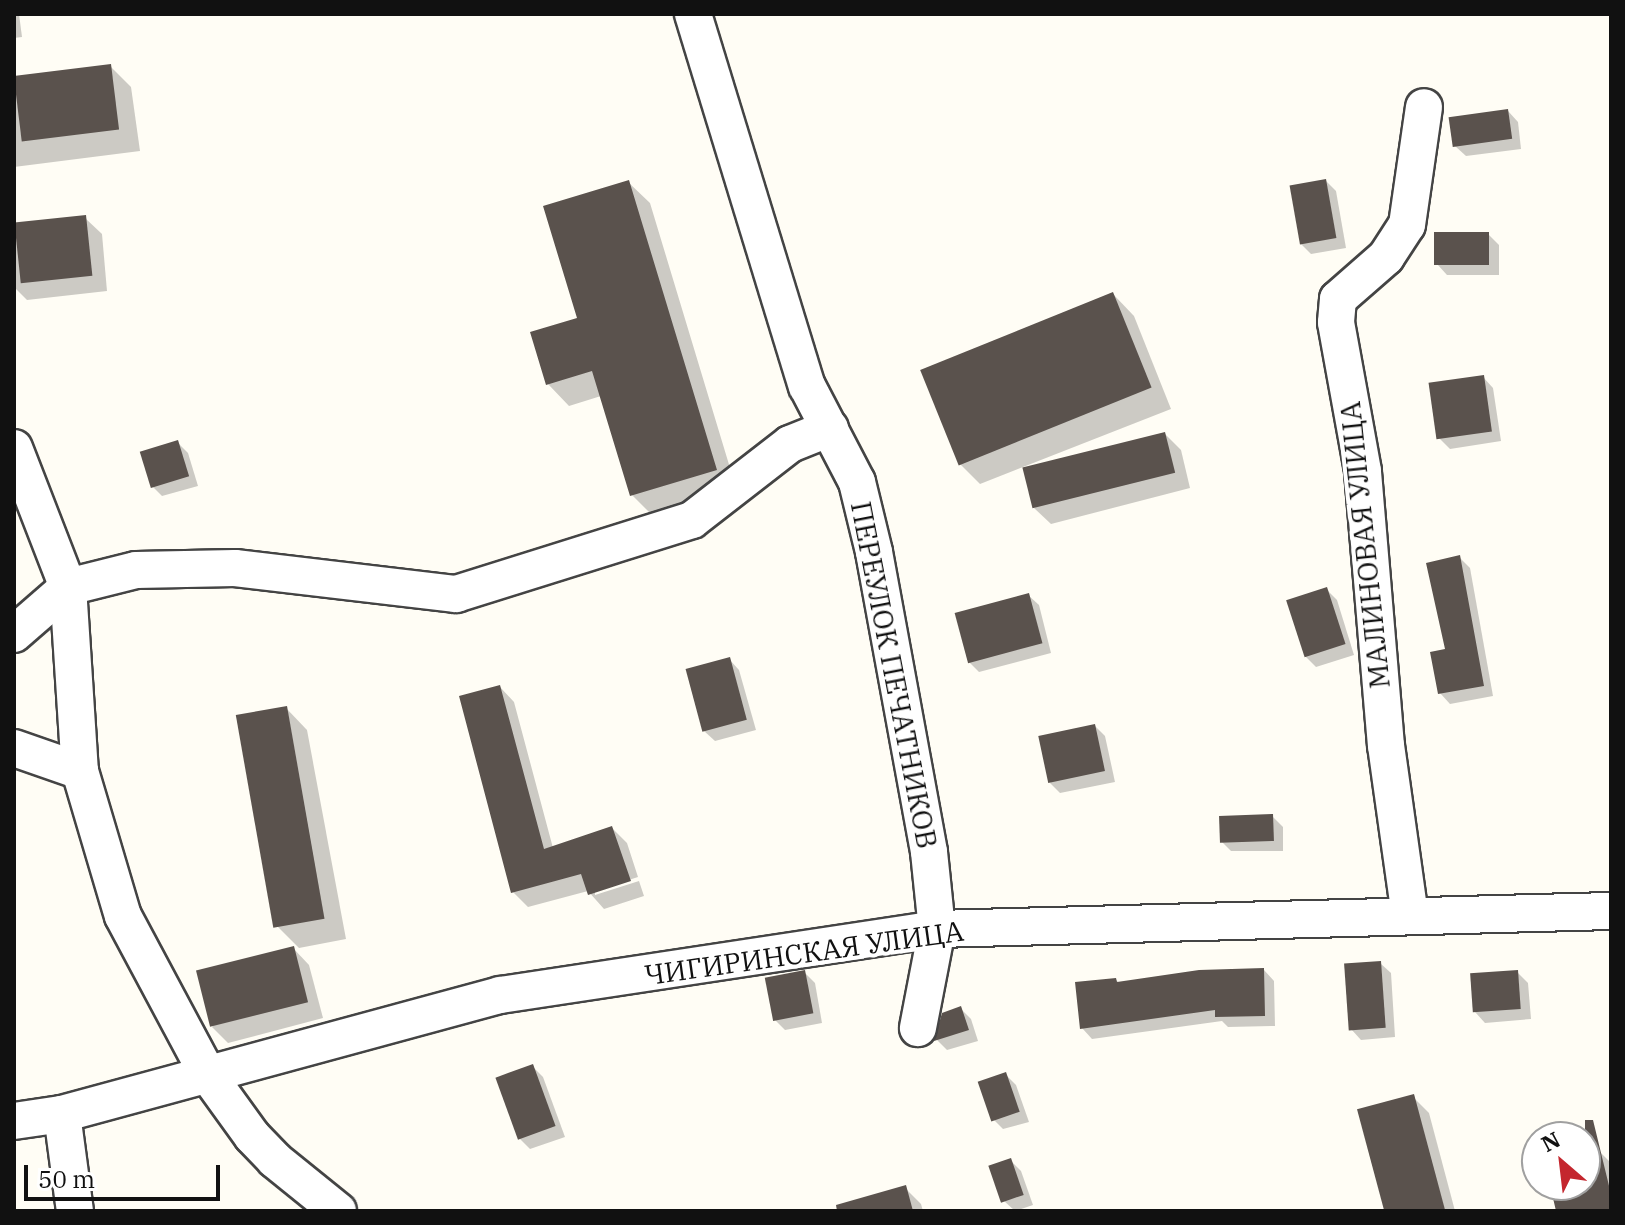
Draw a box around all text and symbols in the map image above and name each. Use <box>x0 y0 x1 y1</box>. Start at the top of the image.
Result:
street label: МАЛИНОВАЯ УЛИЦА <box>1333 400 1397 690</box>
street label: ПЕРЕУЛОК ПЕЧАТНИКОВ <box>844 499 944 851</box>
street label: ЧИГИРИНСКАЯ УЛИЦА <box>642 914 966 992</box>
north arrow <box>1521 1121 1601 1201</box>
text: N <box>1536 1124 1565 1158</box>
scale bar <box>28 1149 224 1199</box>
text: 50 m <box>38 1163 95 1195</box>

